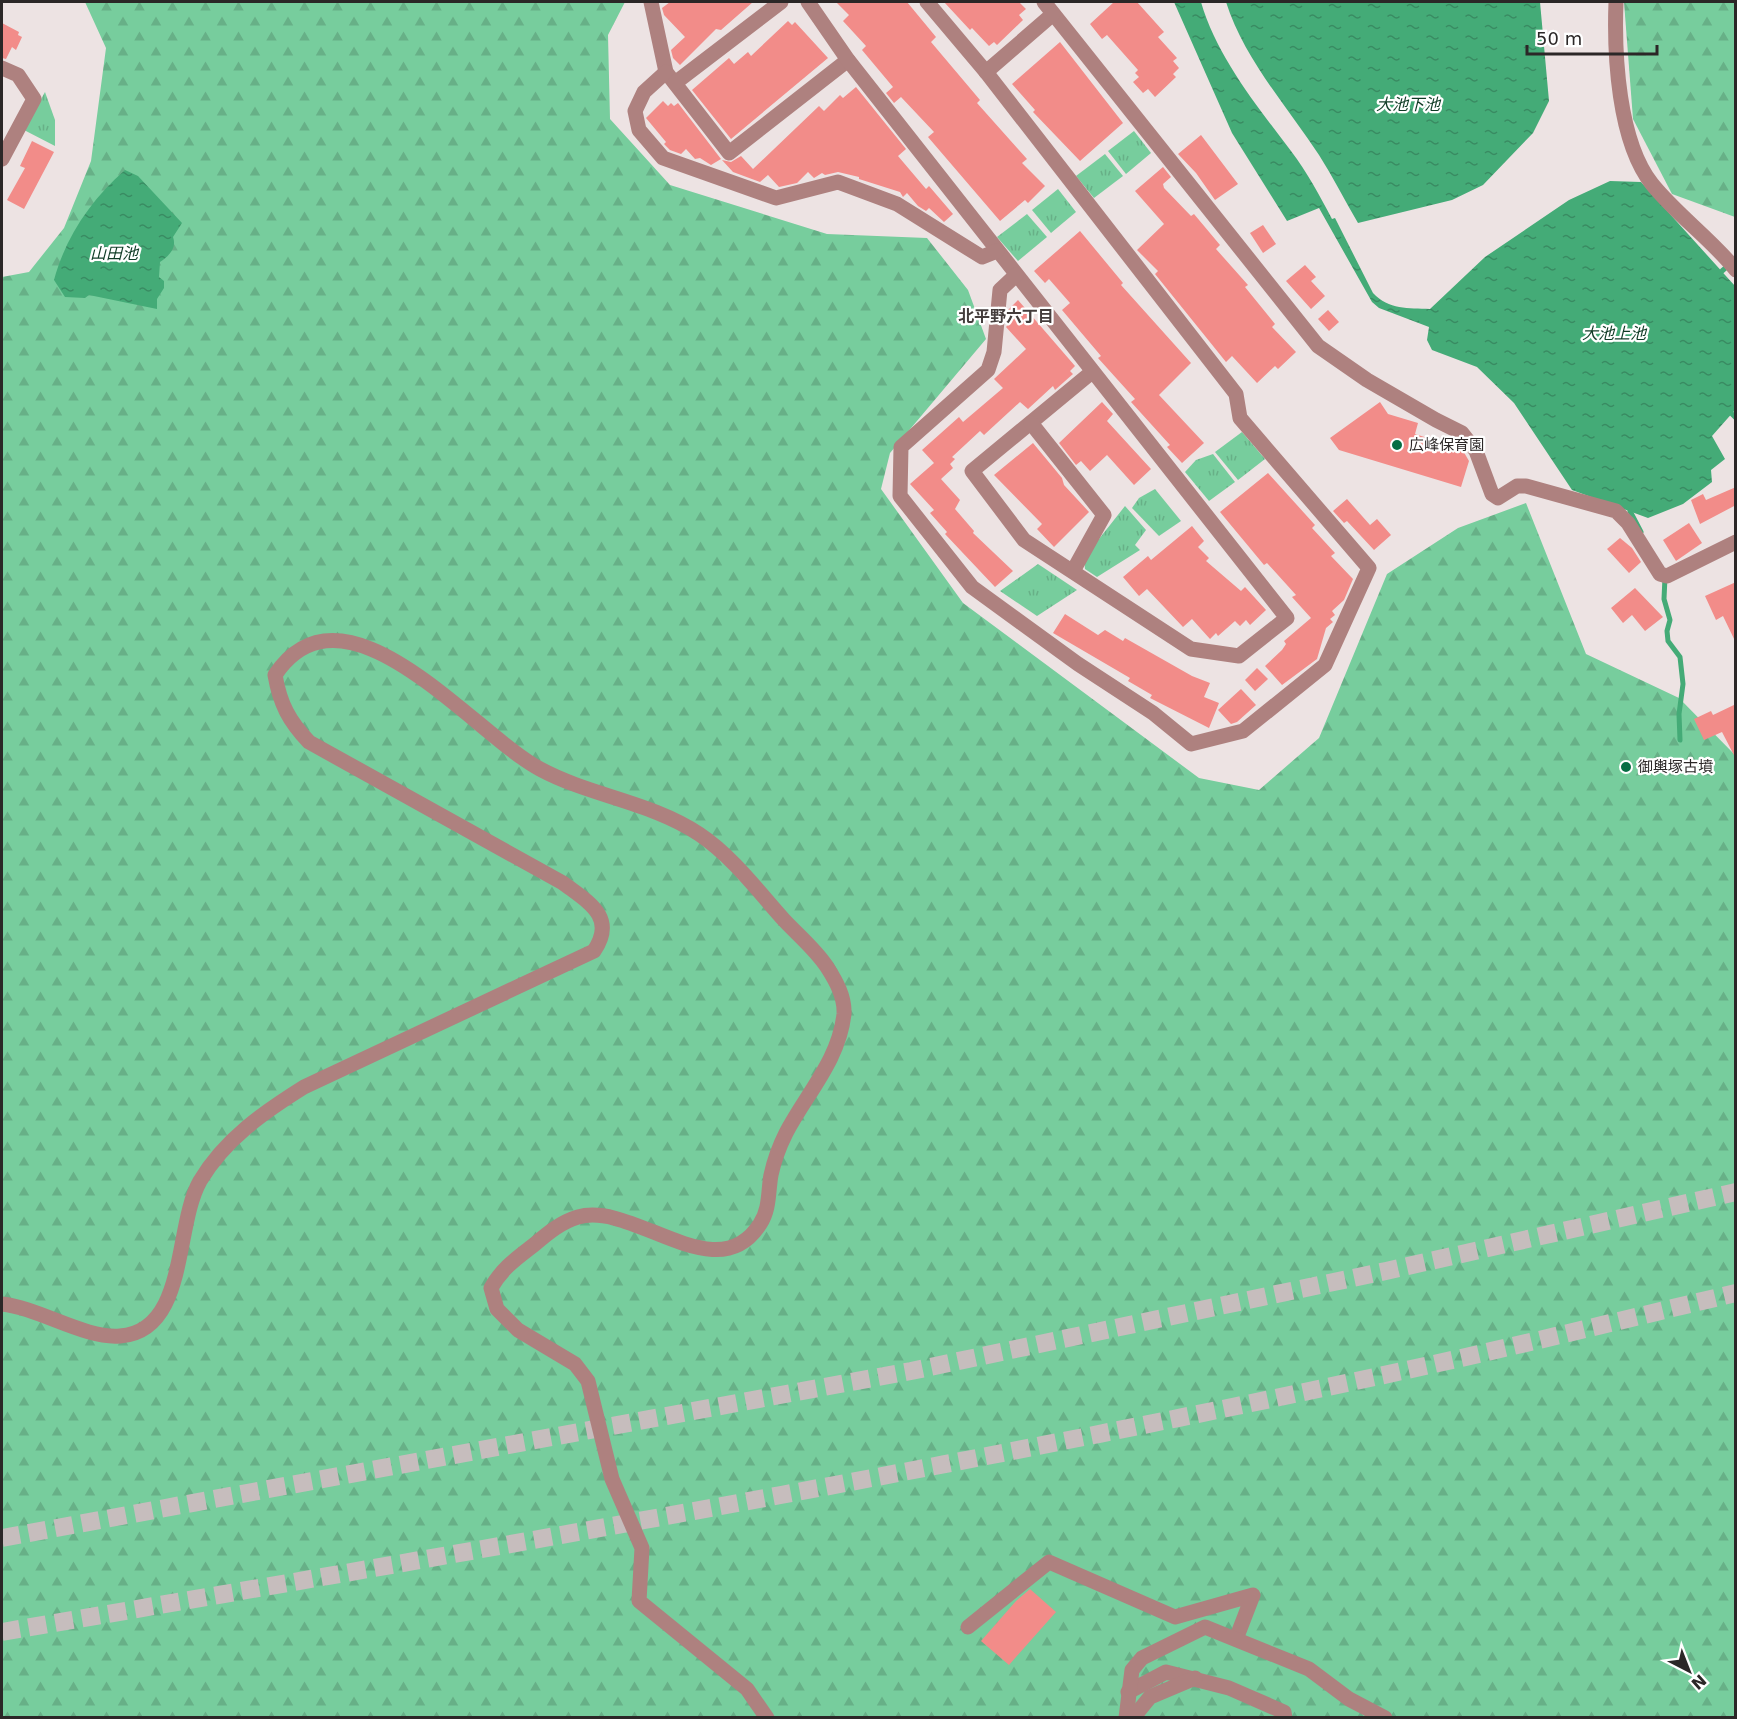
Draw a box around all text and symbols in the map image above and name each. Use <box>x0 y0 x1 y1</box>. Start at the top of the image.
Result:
scale bar <box>1527 18 1658 56</box>
text: 50 m <box>1536 28 1582 49</box>
water label: 大池下池 <box>1376 95 1442 114</box>
water label: 山田池 <box>90 244 140 263</box>
district label: 北平野六丁目 <box>958 307 1054 326</box>
water label: 大池上池 <box>1582 324 1648 343</box>
place label: 広峰保育園 <box>1409 436 1484 454</box>
marker: 広峰保育園 <box>1390 438 1404 452</box>
place label: 御輿塚古墳 <box>1638 758 1713 776</box>
marker: 御輿塚古墳 <box>1619 760 1633 774</box>
north arrow <box>1659 1641 1719 1701</box>
text: N <box>1687 1670 1710 1693</box>

